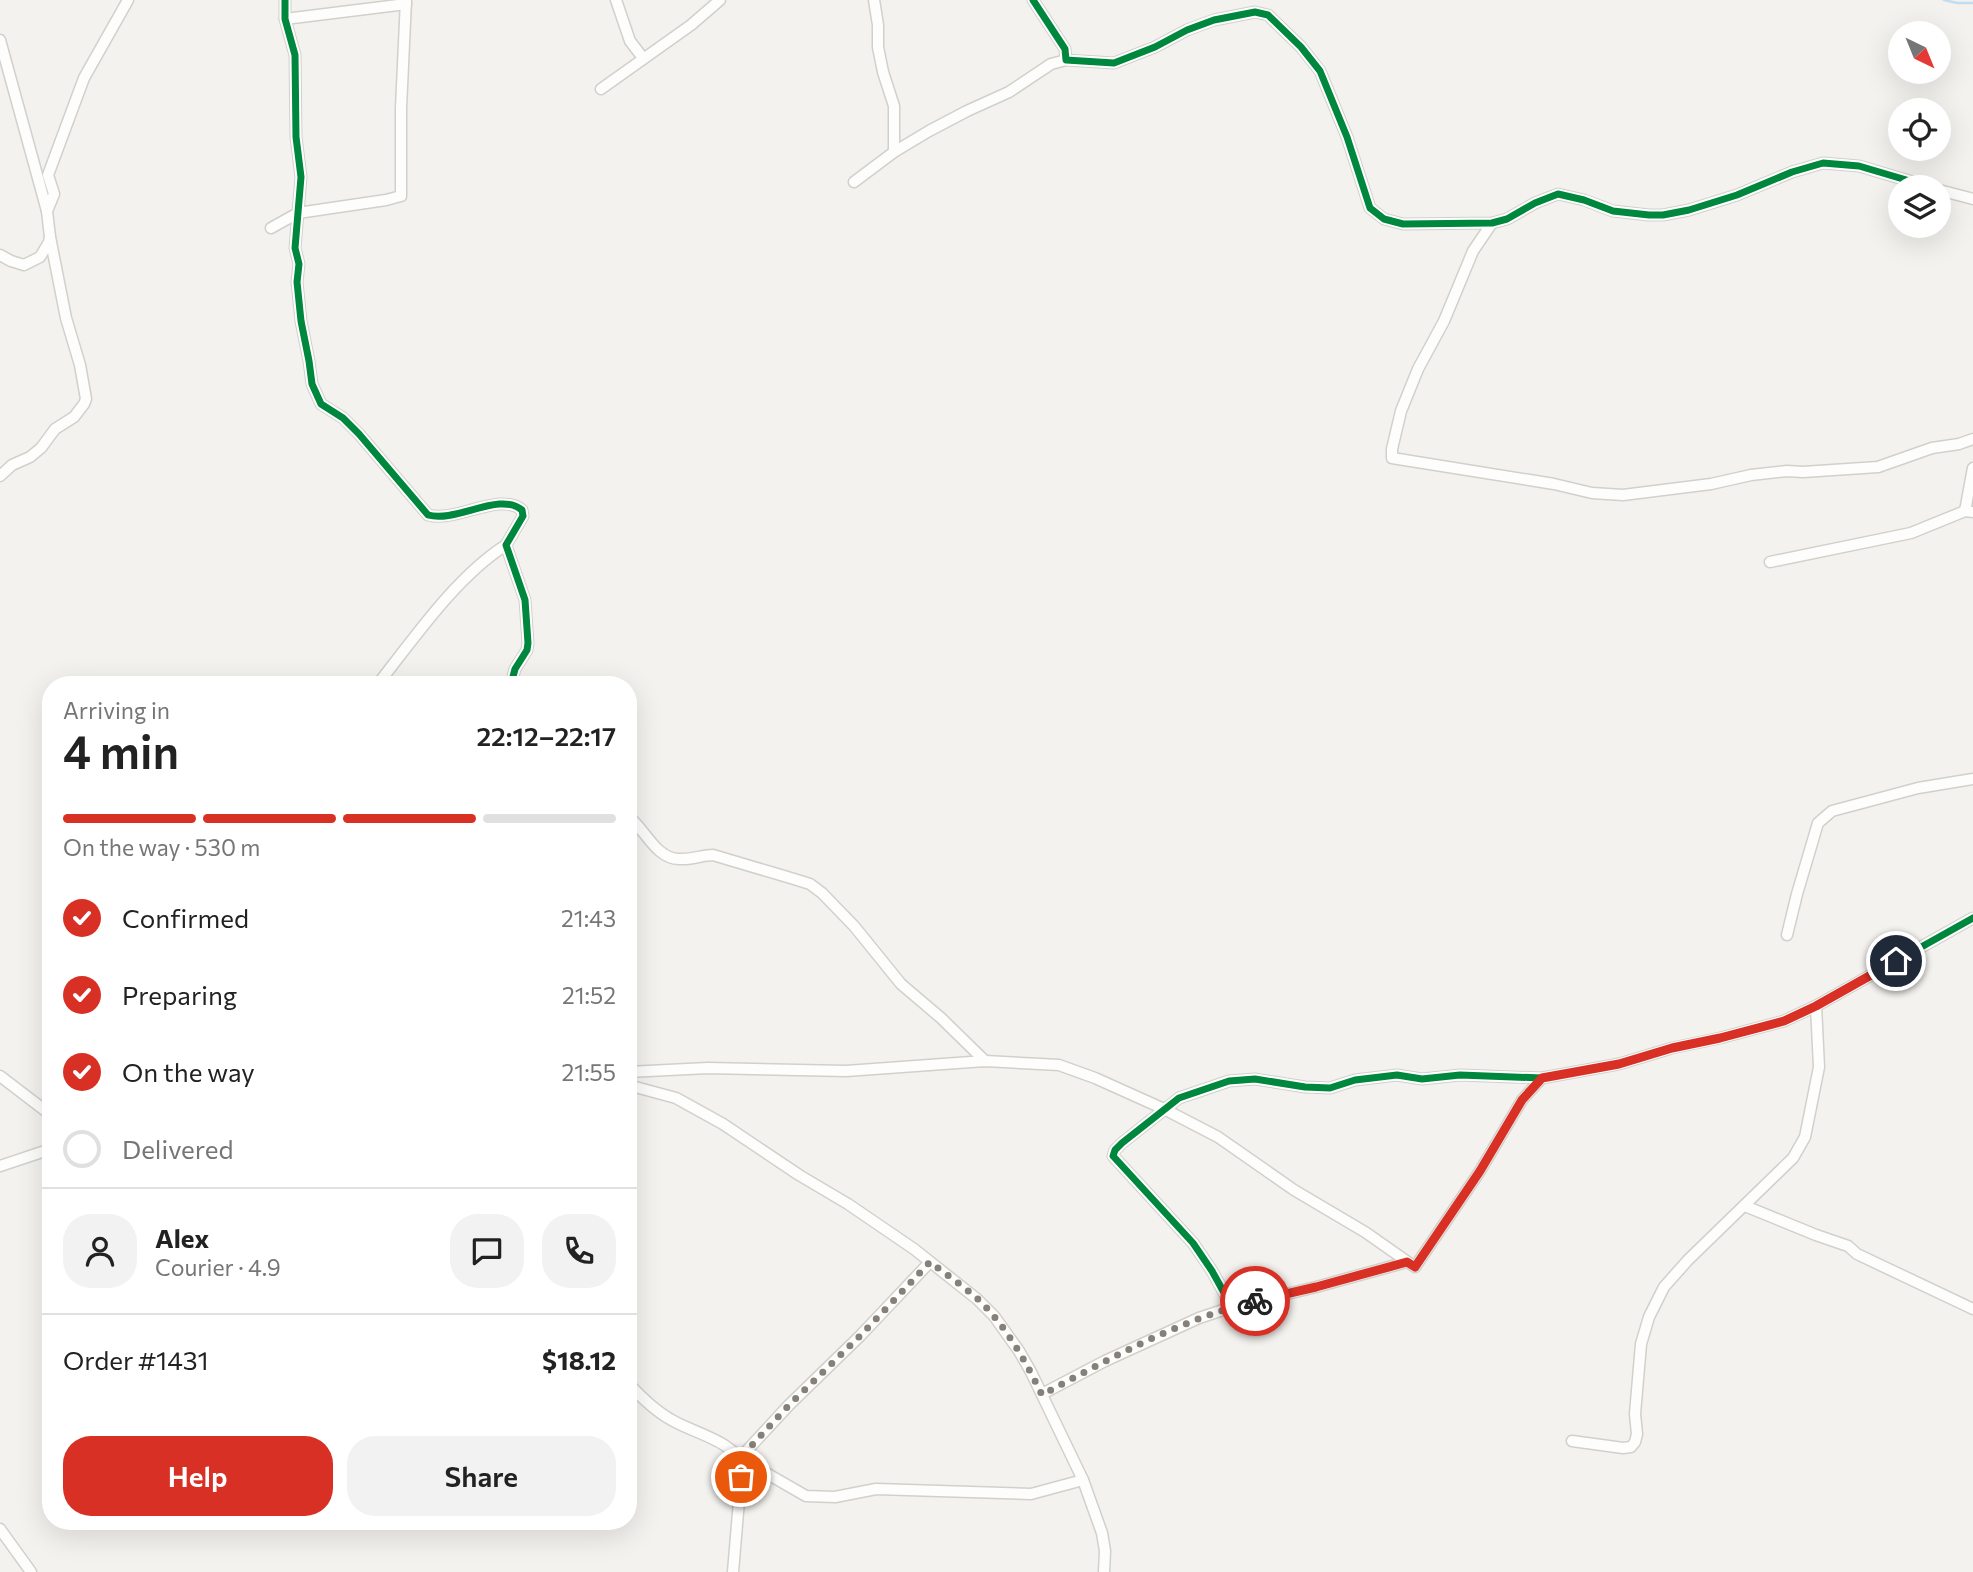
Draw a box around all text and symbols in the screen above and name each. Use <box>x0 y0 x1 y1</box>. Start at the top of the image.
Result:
north arrow <box>1888 21 1951 84</box>
map controls <box>1888 21 1951 238</box>
button: locate <box>1888 98 1951 161</box>
button: layers <box>1888 175 1951 238</box>
text: Arriving in <box>63 696 170 724</box>
text: 22:12–22:17 <box>476 720 616 751</box>
text: 4 min <box>63 722 179 778</box>
text: On the way · 530 m <box>63 833 260 861</box>
icon: check <box>63 899 101 937</box>
text: Confirmed <box>122 902 249 933</box>
text: 21:43 <box>561 904 616 932</box>
pin <box>1866 931 1926 991</box>
icon: home <box>1877 942 1915 980</box>
icon: check <box>63 976 101 1014</box>
text: Preparing <box>122 979 237 1010</box>
text: 21:52 <box>562 981 616 1009</box>
icon: check <box>63 1053 101 1091</box>
text: On the way <box>122 1056 255 1087</box>
text: 21:55 <box>562 1058 616 1086</box>
text: Delivered <box>122 1133 233 1164</box>
button: person <box>63 1214 137 1288</box>
button: chat <box>450 1214 524 1288</box>
button: phone <box>542 1214 616 1288</box>
text: Alex <box>155 1222 209 1253</box>
text: Courier · 4.9 <box>155 1253 281 1281</box>
courier <box>1220 1266 1290 1336</box>
icon: bike <box>1236 1282 1274 1320</box>
text: Order #1431 <box>63 1344 209 1375</box>
text: $18.12 <box>542 1344 616 1375</box>
button: Help <box>63 1436 333 1516</box>
button: Share <box>347 1436 616 1516</box>
pin <box>711 1447 771 1507</box>
icon: bag <box>722 1458 760 1496</box>

